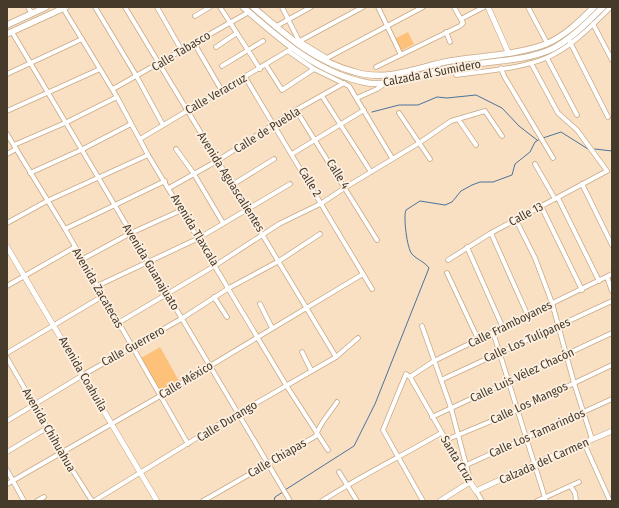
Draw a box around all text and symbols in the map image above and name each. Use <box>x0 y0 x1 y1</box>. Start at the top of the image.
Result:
street label: Calle Tabasco <box>149 28 213 74</box>
street label: Calzada al Sumidero <box>382 57 482 89</box>
street label: Calle Veracruz <box>183 71 249 117</box>
street label: Calle de Puebla <box>231 104 303 156</box>
street label: Avenida Aguascalientes <box>195 130 267 234</box>
street label: Calle 4 <box>323 156 353 192</box>
street label: Calle 2 <box>296 165 324 199</box>
street label: Avenida Tlaxcala <box>168 192 222 269</box>
street label: Calle 13 <box>506 199 546 229</box>
street label: Avenida Guanajuato <box>120 221 182 313</box>
street label: Avenida Zacatecas <box>69 246 127 330</box>
street label: Calle Framboyanes <box>466 298 554 350</box>
street label: Calle Los Tulipanes <box>482 315 572 365</box>
street label: Calle Guerrero <box>99 323 167 369</box>
street label: Avenida Coahuila <box>56 334 110 414</box>
street label: Calle Luis Vélez Chacón <box>468 345 576 405</box>
street label: Calle México <box>156 358 216 402</box>
street label: Calle Los Mangos <box>488 379 570 427</box>
street label: Avenida Chihuahua <box>19 386 79 474</box>
street label: Calle Durango <box>194 398 260 444</box>
street label: Calle Los Tamarindos <box>487 406 587 460</box>
street label: Santa Cruz <box>438 433 476 485</box>
street label: Calzada del Carmen <box>497 435 591 487</box>
street label: Calle Chiapas <box>245 436 309 480</box>

